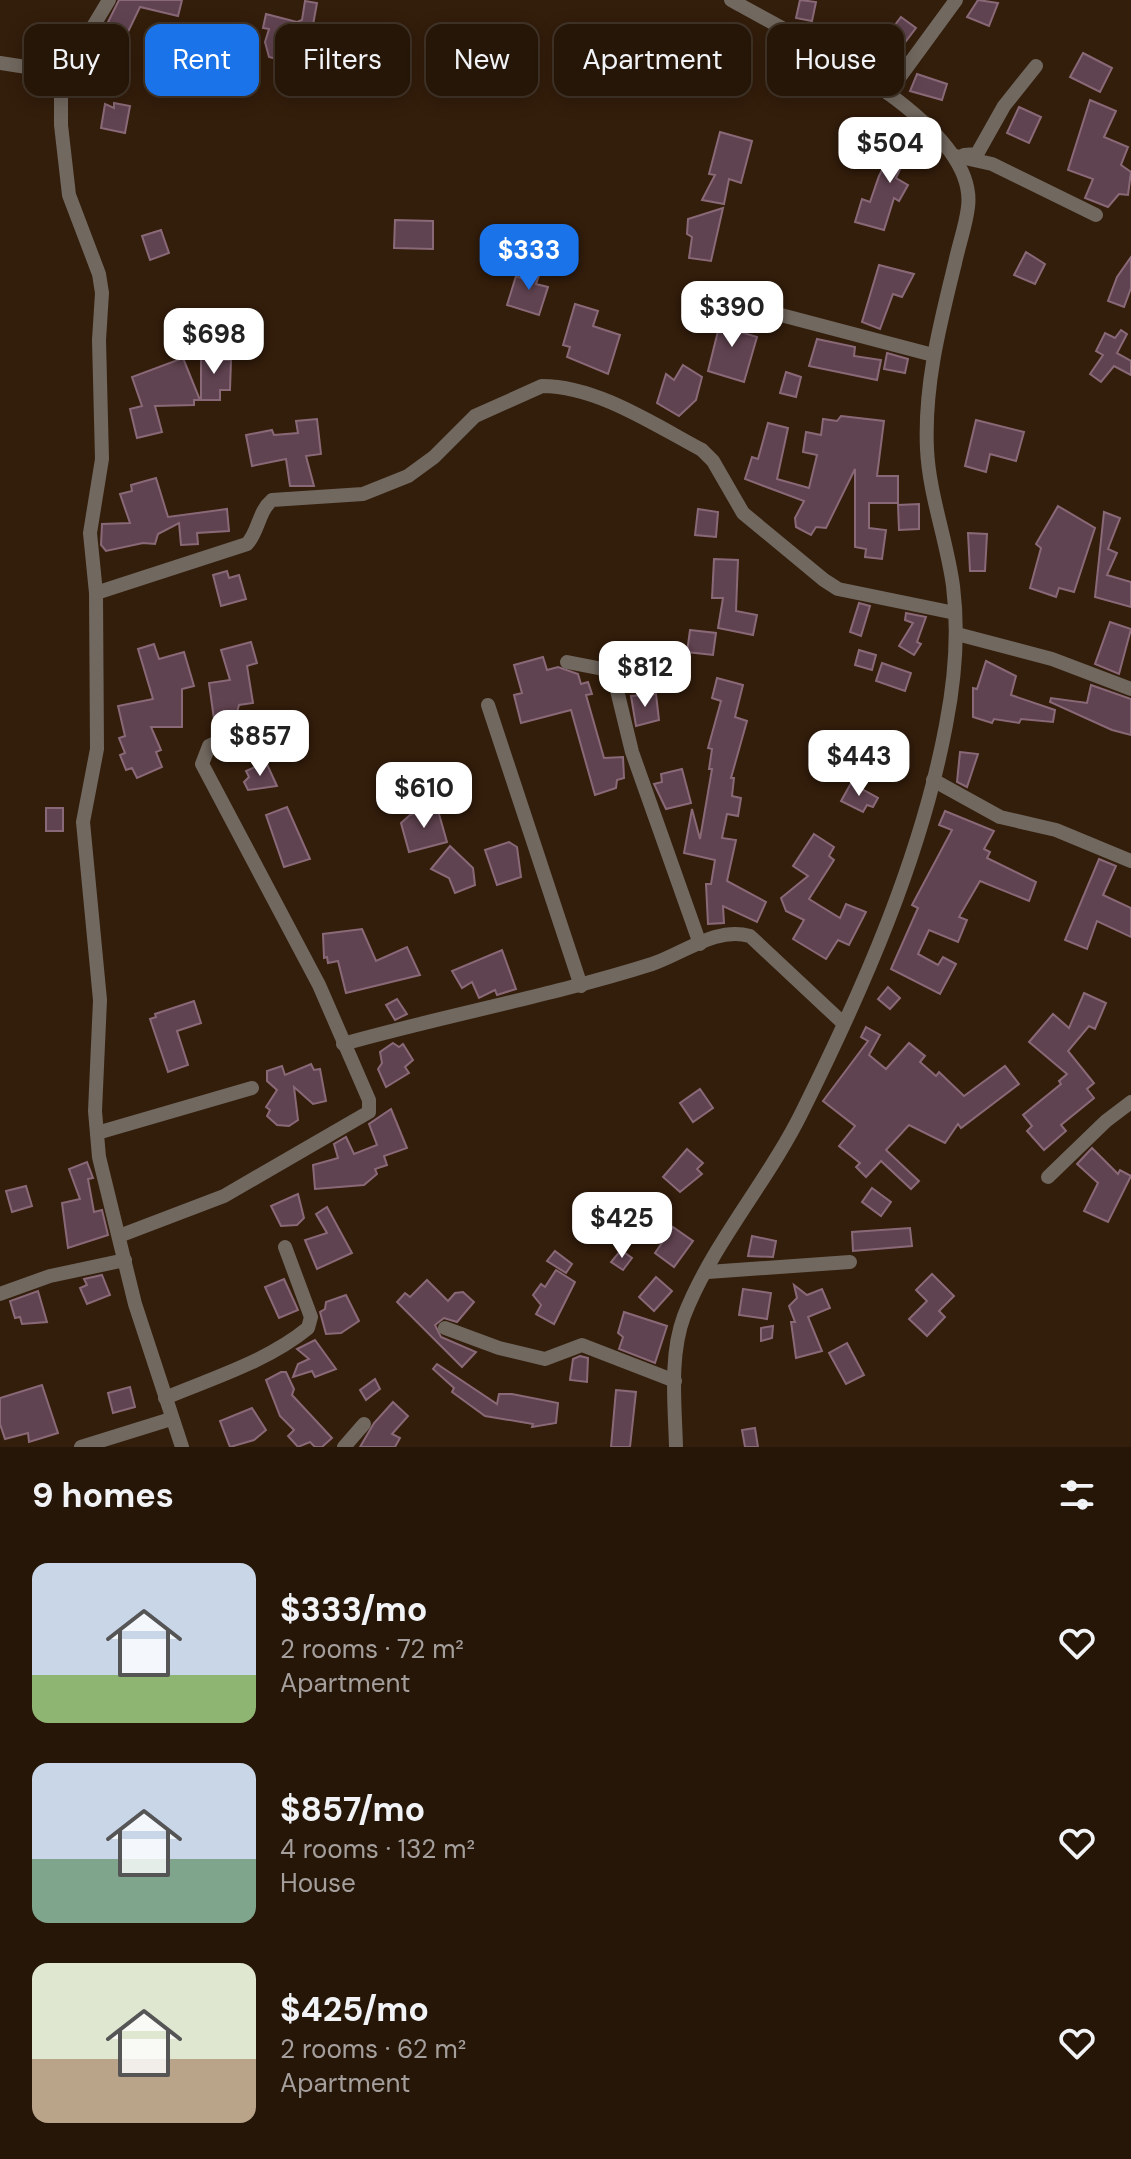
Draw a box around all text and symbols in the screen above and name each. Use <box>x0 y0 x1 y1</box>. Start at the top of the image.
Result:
chip: Buy <box>24 24 129 96</box>
chip: Rent <box>145 24 259 96</box>
chip: Filters <box>275 24 410 96</box>
chip: New <box>426 24 538 96</box>
chip: Apartment <box>554 24 751 96</box>
chip: House <box>767 24 904 96</box>
pin: $504 <box>843 117 937 185</box>
text: $504 <box>856 126 924 160</box>
pin: $333 <box>482 224 576 292</box>
text: $333 <box>498 233 560 267</box>
pin: $390 <box>685 281 779 349</box>
text: $390 <box>699 290 765 324</box>
pin: $698 <box>167 308 261 376</box>
text: $698 <box>182 317 246 351</box>
pin: $812 <box>598 641 692 709</box>
text: $812 <box>617 650 673 684</box>
pin: $857 <box>213 710 307 778</box>
text: $857 <box>229 719 291 753</box>
pin: $443 <box>812 730 906 798</box>
text: $443 <box>826 739 892 773</box>
pin: $610 <box>377 762 471 830</box>
text: $610 <box>394 771 454 805</box>
pin: $425 <box>575 1192 669 1260</box>
text: $425 <box>590 1201 654 1235</box>
text: 9 homes <box>32 1473 174 1518</box>
icon: filters <box>1055 1473 1099 1517</box>
text: $333/mo <box>280 1587 427 1632</box>
icon: home <box>96 1595 192 1691</box>
icon: heart <box>1055 1621 1099 1665</box>
text: 2 rooms · 72 m² <box>280 1632 464 1666</box>
text: Apartment <box>280 1666 411 1700</box>
text: $857/mo <box>280 1787 425 1832</box>
icon: home <box>96 1795 192 1891</box>
icon: heart <box>1055 1821 1099 1865</box>
text: 4 rooms · 132 m² <box>280 1832 475 1866</box>
text: House <box>280 1866 356 1900</box>
text: $425/mo <box>280 1987 429 2032</box>
icon: home <box>96 1995 192 2091</box>
icon: heart <box>1055 2021 1099 2065</box>
text: 2 rooms · 62 m² <box>280 2032 466 2066</box>
text: Apartment <box>280 2066 411 2100</box>

